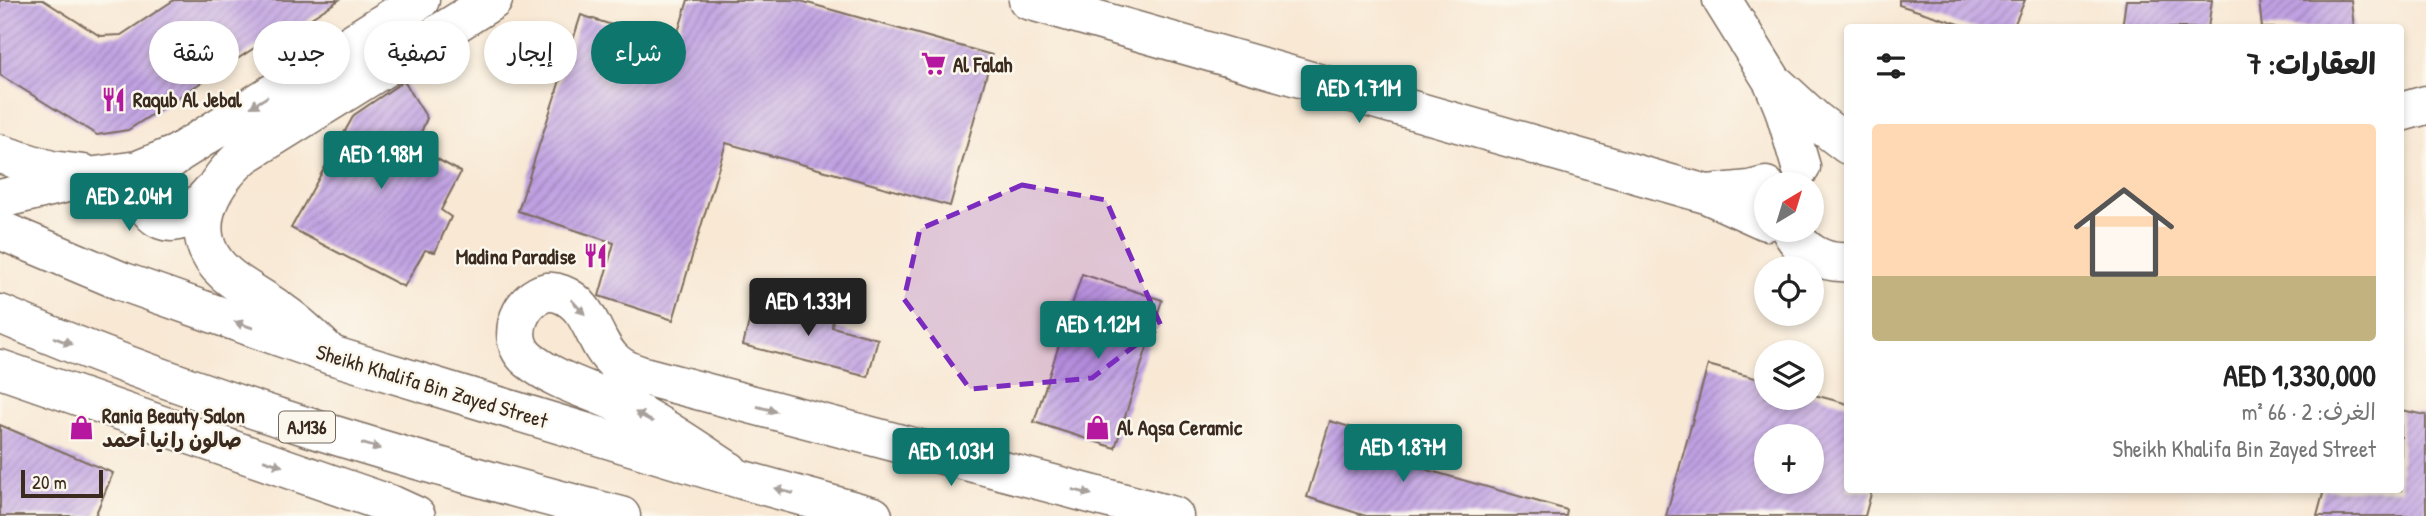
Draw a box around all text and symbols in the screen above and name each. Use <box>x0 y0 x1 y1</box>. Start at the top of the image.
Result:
chip: شقة <box>149 21 239 84</box>
chip: جديد <box>253 21 350 84</box>
chip: تصفية <box>364 21 470 84</box>
chip: إيجار <box>484 21 577 84</box>
chip: شراء <box>591 21 686 84</box>
text: العقارات: 7 <box>2247 43 2376 83</box>
icon: filters <box>1872 47 1910 85</box>
supermarket icon: Al Falah <box>919 50 947 78</box>
place label: Al Falah <box>953 50 1013 79</box>
pin: AED 1.71M <box>1279 66 1439 125</box>
text: AED 1.71M <box>1317 72 1401 103</box>
restaurant icon: Raqub Al Jebal <box>99 85 127 113</box>
place label: Raqub Al Jebal <box>133 85 242 115</box>
one-way arrow <box>249 96 269 109</box>
pin: AED 1.98M <box>301 132 461 191</box>
text: AED 1.98M <box>340 138 422 169</box>
icon: home <box>2061 169 2187 295</box>
north arrow <box>1754 172 1824 242</box>
map controls <box>1754 172 1824 494</box>
pin: AED 2.04M <box>49 174 209 233</box>
text: AED 2.04M <box>86 180 172 211</box>
place label: Madina Paradise <box>456 242 577 271</box>
restaurant icon: Madina Paradise <box>582 242 610 270</box>
button: locate <box>1754 256 1824 326</box>
pin: AED 1.33M <box>728 278 888 338</box>
text: AED 1.33M <box>765 285 851 316</box>
one-way arrow <box>570 298 586 315</box>
pin: AED 1.12M <box>1018 302 1178 361</box>
text: AED 1.12M <box>1056 308 1140 339</box>
one-way arrow <box>233 319 254 330</box>
one-way arrow <box>53 335 74 346</box>
street label: Sheikh Khalifa Bin Zayed Street <box>313 337 552 435</box>
button: layers <box>1754 340 1824 410</box>
text: AED 1,330,000 <box>2223 355 2376 395</box>
text: الغرف: 2 · 66 m² <box>2242 396 2376 427</box>
place label: Rania Beauty Salon صالون رانيا أحمد <box>102 401 245 454</box>
one-way arrow <box>757 404 779 415</box>
one-way arrow <box>634 411 653 423</box>
road number: AJ136 <box>279 412 335 442</box>
shop icon: Rania Beauty Salon صالون رانيا أحمد <box>68 413 96 441</box>
shop icon: Al Aqsa Ceramic <box>1083 413 1111 441</box>
place label: Al Aqsa Ceramic <box>1117 413 1243 443</box>
pin: AED 1.87M <box>1323 424 1483 484</box>
button: + <box>1754 424 1824 494</box>
pin: AED 1.03M <box>871 428 1031 488</box>
text: AED 1.87M <box>1360 431 1446 462</box>
text: Sheikh Khalifa Bin Zayed Street <box>2113 433 2376 464</box>
text: AED 1.03M <box>908 435 994 466</box>
one-way arrow <box>361 441 382 451</box>
one-way arrow <box>262 458 283 469</box>
scale bar <box>21 467 103 499</box>
text: 20 m <box>32 469 67 495</box>
one-way arrow <box>773 486 794 496</box>
one-way arrow <box>1071 487 1093 498</box>

